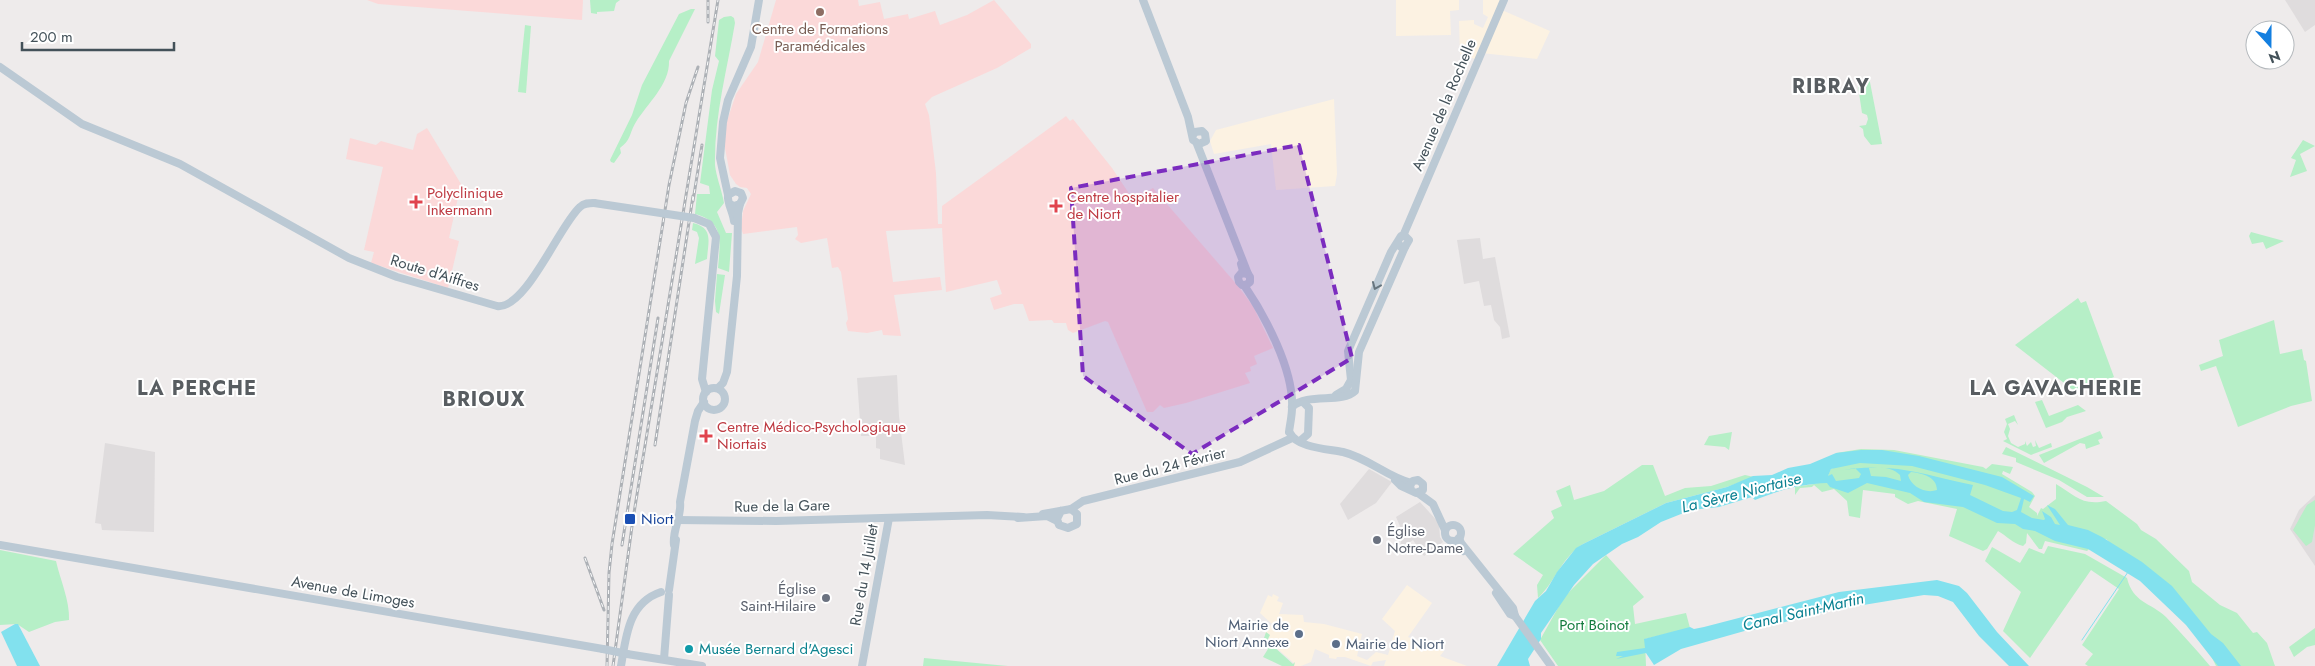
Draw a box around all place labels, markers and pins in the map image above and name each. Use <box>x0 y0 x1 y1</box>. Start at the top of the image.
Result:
marker: Centre de Formations Paramédicales <box>814 6 826 18</box>
place label: Centre de Formations Paramédicales <box>752 18 888 57</box>
place label: Polyclinique Inkermann <box>427 182 504 221</box>
place label: Centre hospitalier de Niort <box>1067 186 1180 225</box>
marker: Polyclinique Inkermann <box>409 195 423 209</box>
marker: Centre hospitalier de Niort <box>1049 199 1063 213</box>
place label: Centre Médico-Psychologique Niortais <box>717 416 906 455</box>
marker: Centre Médico-Psychologique Niortais <box>699 429 713 443</box>
place label: Niort <box>641 508 674 530</box>
marker: Niort <box>623 512 637 526</box>
place label: Église Notre-Dame <box>1387 520 1463 559</box>
marker: Église Notre-Dame <box>1371 534 1383 546</box>
place label: Église Saint-Hilaire <box>740 578 816 617</box>
marker: Église Saint-Hilaire <box>820 592 832 604</box>
place label: Mairie de Niort Annexe <box>1205 614 1289 653</box>
marker: Mairie de Niort Annexe <box>1293 628 1305 640</box>
place label: Mairie de Niort <box>1346 633 1444 655</box>
place label: Musée Bernard d'Agesci <box>699 638 853 660</box>
marker: Mairie de Niort <box>1330 638 1342 650</box>
marker: Musée Bernard d'Agesci <box>683 643 695 655</box>

